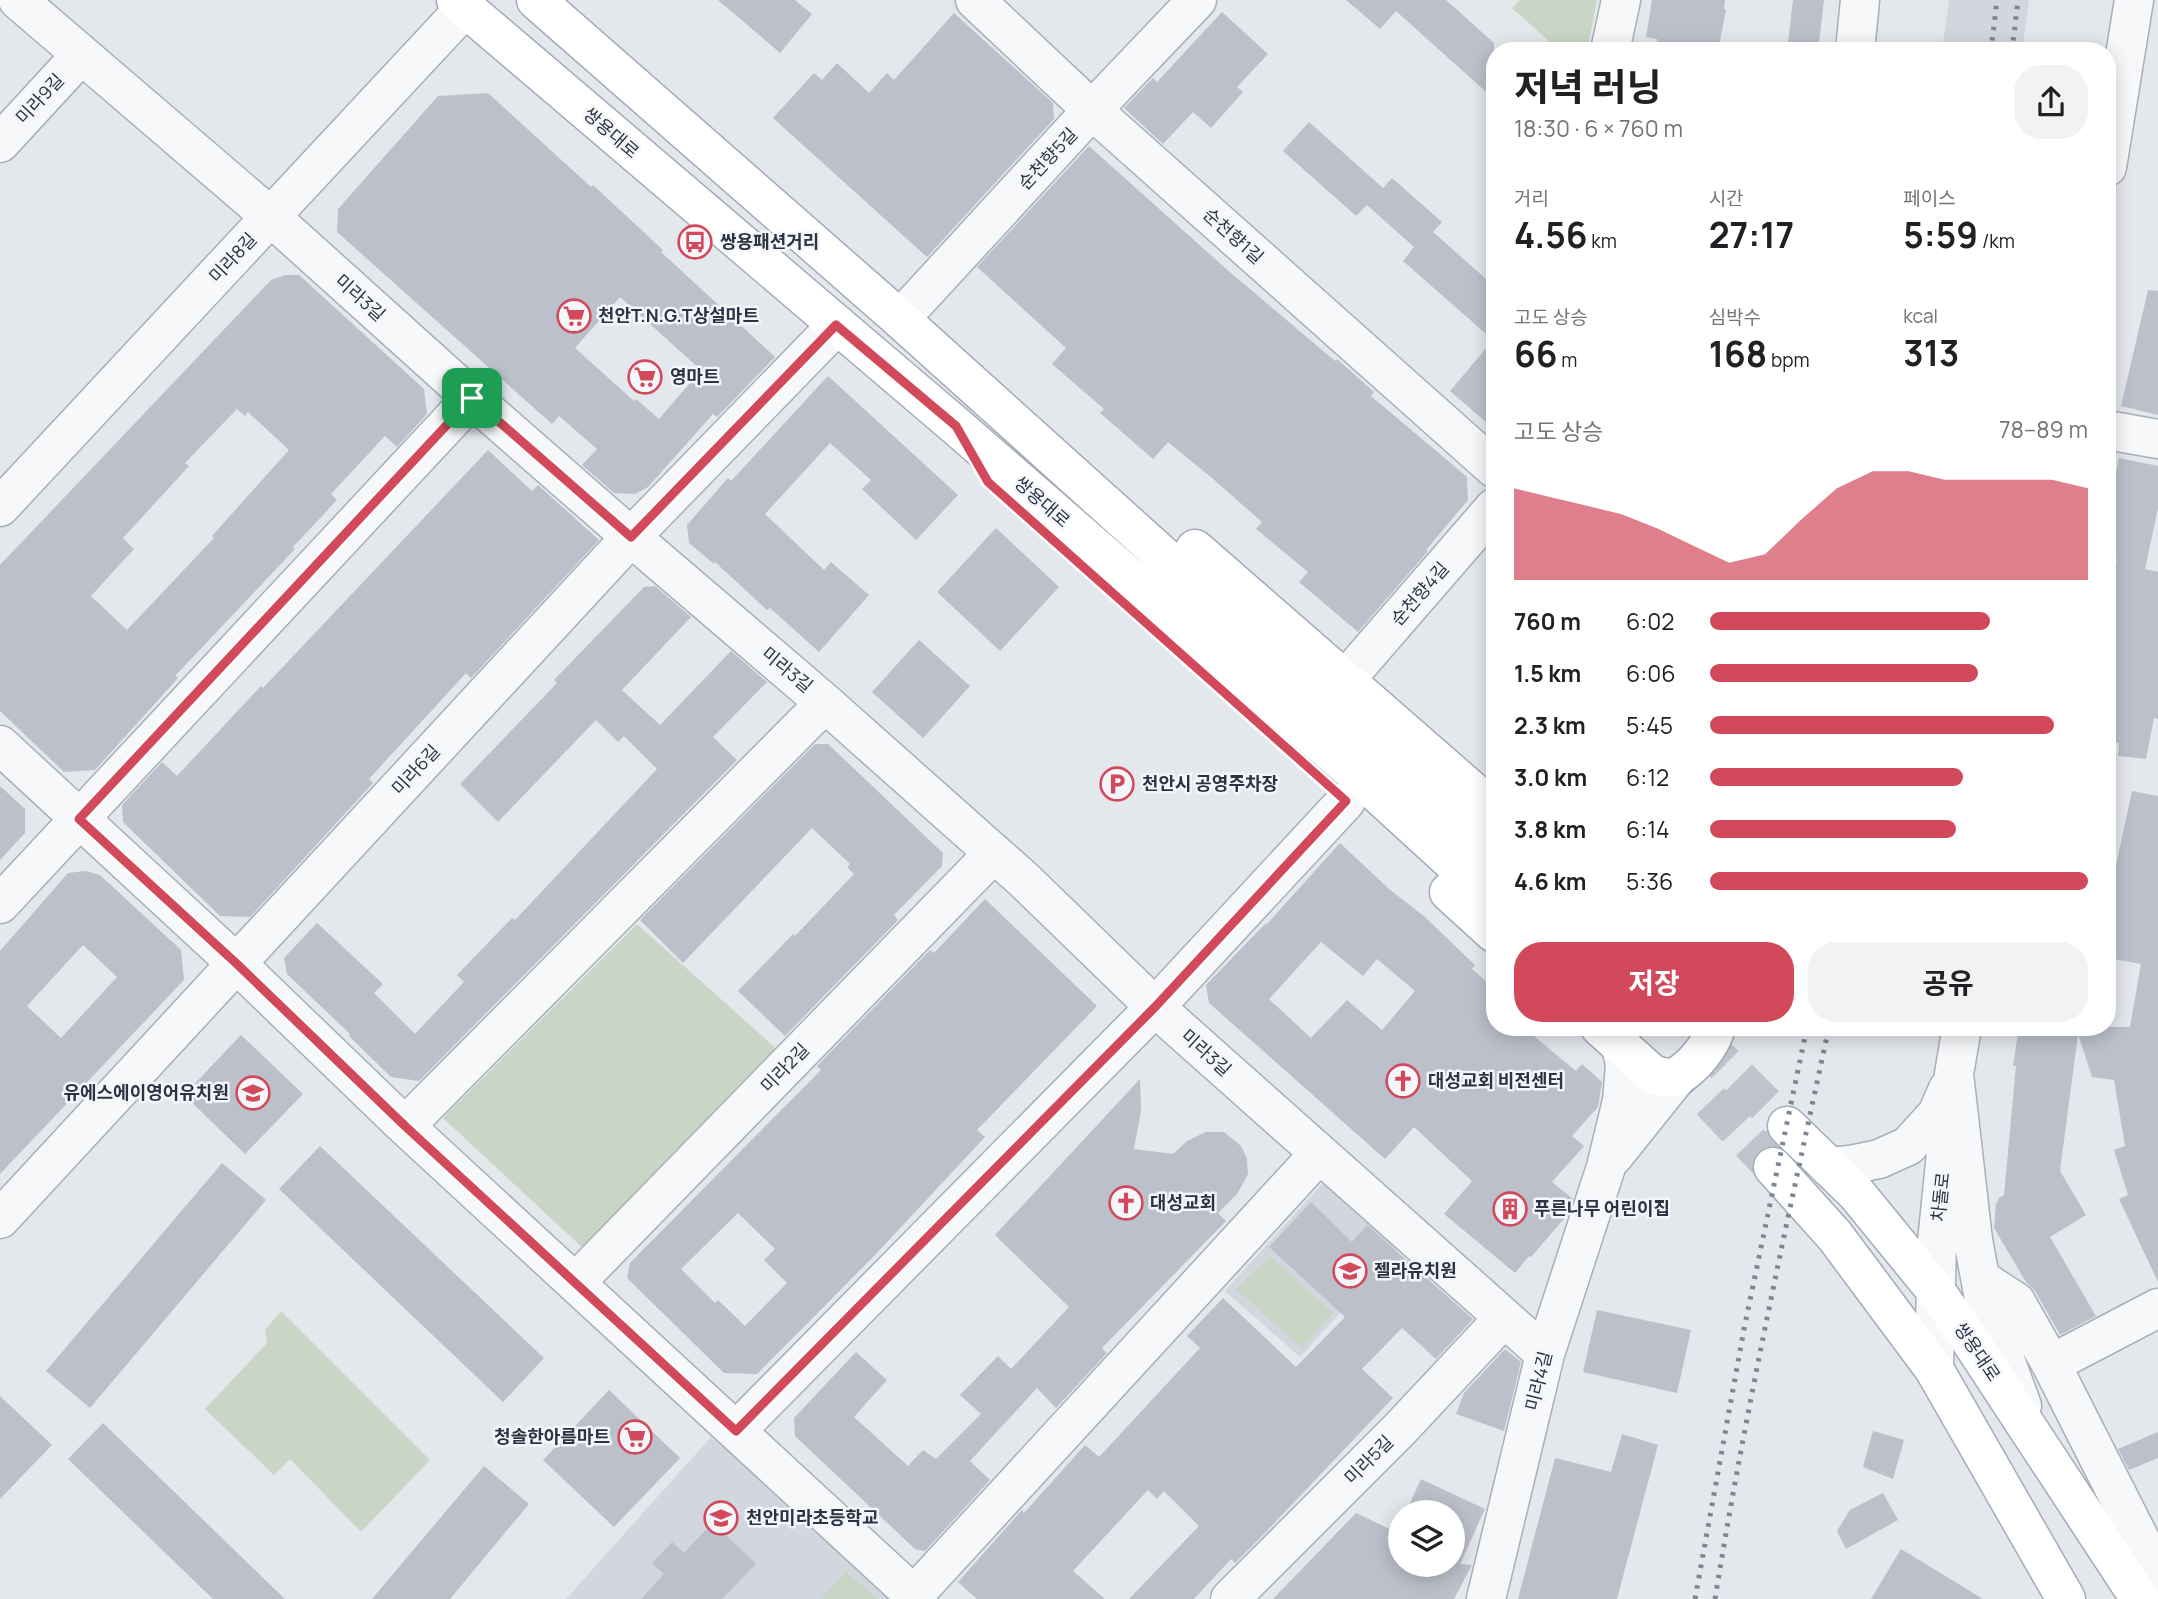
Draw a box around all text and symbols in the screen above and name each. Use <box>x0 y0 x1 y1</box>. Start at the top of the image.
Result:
text: 저녁 러닝 <box>1514 60 1661 112</box>
button: share <box>2014 65 2088 139</box>
street label: 미라9길 <box>10 68 69 129</box>
street label: 쌍용대로 <box>579 101 645 163</box>
text: 18:30 · 6 × 760 m <box>1514 112 1683 144</box>
street label: 순천향5길 <box>1012 122 1082 195</box>
text: 거리 <box>1514 185 1549 211</box>
text: 시간 <box>1709 185 1744 211</box>
text: 페이스 <box>1903 185 1956 211</box>
street label: 순천향1길 <box>1198 202 1269 269</box>
text: 4.56 <box>1514 211 1587 259</box>
text: 27:17 <box>1709 211 1794 259</box>
text: 5:59 <box>1903 211 1978 259</box>
bus stop icon: 쌍용패션거리 <box>676 223 714 261</box>
street label: 미라8길 <box>203 227 262 287</box>
text: km <box>1587 228 1617 254</box>
text: /km <box>1978 228 2015 254</box>
place label: 쌍용패션거리 <box>720 229 819 253</box>
street label: 미라3길 <box>330 268 391 326</box>
supermarket icon: 천안T.N.G.T상설마트 <box>555 297 593 335</box>
place label: 천안T.N.G.T상설마트 <box>598 303 759 327</box>
text: kcal <box>1903 303 1938 329</box>
text: 고도 상승 <box>1514 304 1588 330</box>
text: 심박수 <box>1709 304 1761 330</box>
text: 313 <box>1903 329 1959 377</box>
text: 66 <box>1514 330 1558 378</box>
text: 168 <box>1709 330 1767 378</box>
text: m <box>1558 347 1577 373</box>
text: bpm <box>1767 347 1810 373</box>
supermarket icon: 영마트 <box>626 358 664 396</box>
place label: 영마트 <box>670 364 720 388</box>
pin <box>442 368 502 428</box>
icon: arrive <box>453 379 491 417</box>
text: 78–89 m <box>1999 413 2088 445</box>
text: 고도 상승 <box>1514 415 1603 447</box>
street label: 쌍용대로 <box>1010 470 1076 532</box>
street label: 순천향4길 <box>1385 556 1454 630</box>
text: 760 m <box>1514 605 1581 637</box>
text: 6:02 <box>1626 605 1674 637</box>
street label: 미라3길 <box>757 641 818 698</box>
text: 1.5 km <box>1514 657 1581 689</box>
text: 6:06 <box>1626 657 1675 689</box>
text: 2.3 km <box>1514 709 1586 741</box>
text: 5:45 <box>1626 709 1673 741</box>
street label: 미라6길 <box>386 739 445 800</box>
text: 3.0 km <box>1514 761 1587 793</box>
text: 6:12 <box>1626 761 1669 793</box>
parking icon: 천안시 공영주차장 <box>1098 765 1136 803</box>
place label: 천안시 공영주차장 <box>1142 771 1279 795</box>
text: 3.8 km <box>1514 813 1586 845</box>
text: 6:14 <box>1626 813 1670 845</box>
text: 4.6 km <box>1514 865 1586 897</box>
text: 5:36 <box>1626 865 1673 897</box>
button: 저장 <box>1514 942 1794 1022</box>
button: 공유 <box>1808 942 2088 1022</box>
street label: 미라3길 <box>1176 1023 1237 1081</box>
street label: 미라2길 <box>755 1037 814 1097</box>
church icon: 대성교회 비전센터 <box>1384 1062 1422 1100</box>
place label: 대성교회 비전센터 <box>1428 1068 1564 1092</box>
school or university icon: 유에스에이영어유치원 <box>234 1074 272 1112</box>
place label: 유에스에이영어유치원 <box>63 1080 229 1104</box>
street label: 차돌로 <box>1925 1171 1955 1223</box>
church icon: 대성교회 <box>1107 1184 1145 1222</box>
place label: 대성교회 <box>1150 1190 1216 1214</box>
building icon: 푸른나무 어린이집 <box>1491 1190 1529 1228</box>
place label: 푸른나무 어린이집 <box>1534 1196 1670 1220</box>
school or university icon: 젤라유치원 <box>1331 1252 1369 1290</box>
place label: 젤라유치원 <box>1374 1258 1457 1282</box>
street label: 쌍용대로 <box>1949 1317 2006 1386</box>
street label: 미라4길 <box>1519 1349 1557 1413</box>
supermarket icon: 청솔한아름마트 <box>616 1418 654 1456</box>
place label: 청솔한아름마트 <box>494 1424 610 1448</box>
street label: 미라5길 <box>1339 1430 1398 1489</box>
school or university icon: 천안미라초등학교 <box>702 1499 740 1537</box>
map controls <box>1388 1500 1465 1577</box>
button: layers <box>1388 1500 1465 1577</box>
place label: 천안미라초등학교 <box>746 1505 878 1529</box>

